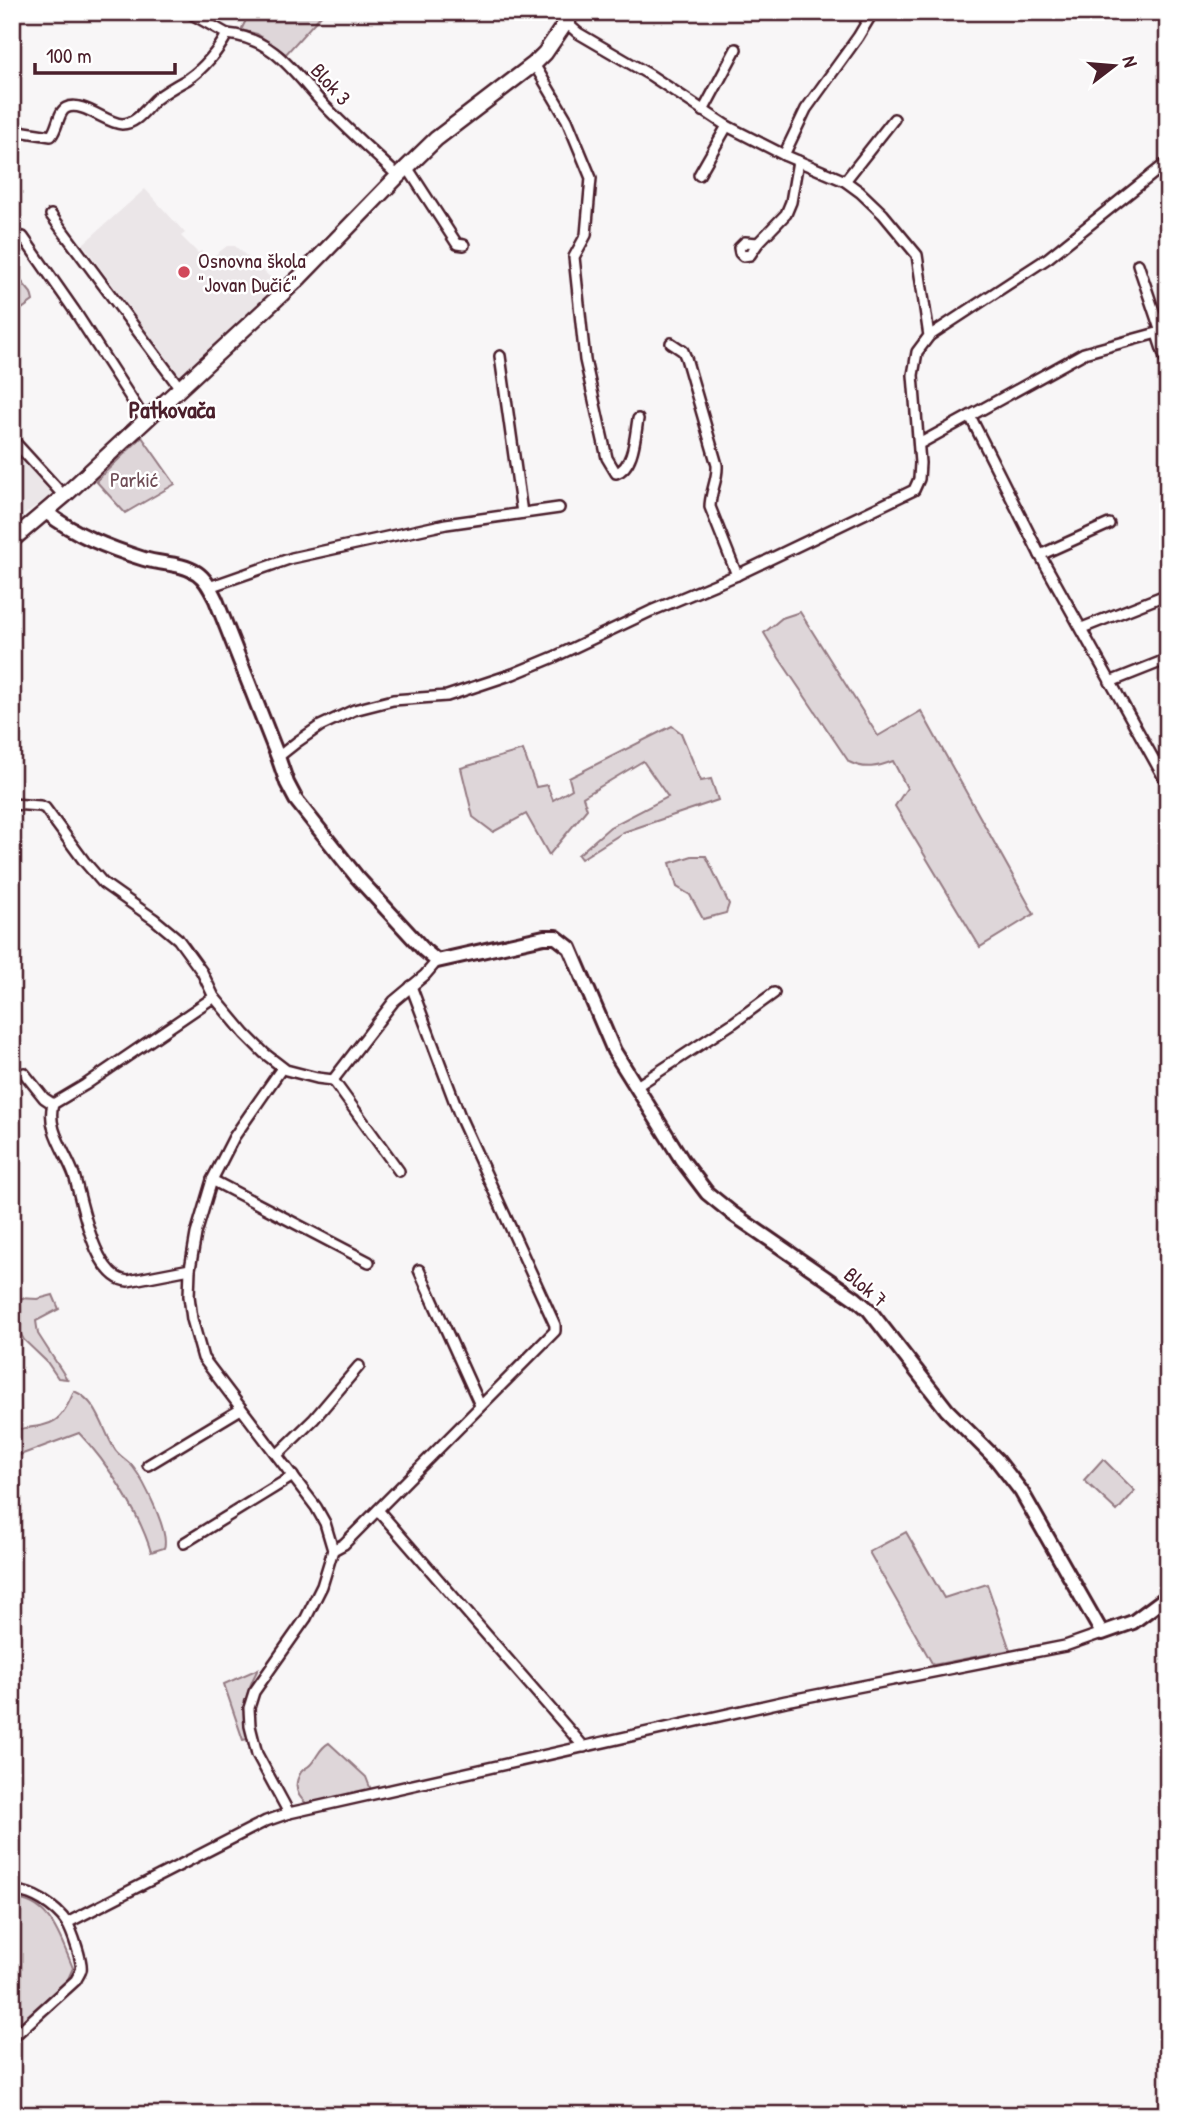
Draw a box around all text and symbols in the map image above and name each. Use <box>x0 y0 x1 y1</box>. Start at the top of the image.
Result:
scale bar <box>35 32 175 76</box>
north arrow <box>1078 32 1148 102</box>
text: 100 m <box>46 41 92 70</box>
text: N <box>1116 53 1144 70</box>
street label: Blok 3 <box>304 57 358 111</box>
place label: Osnovna škola "Jovan Dučić" <box>198 246 306 299</box>
marker: Osnovna škola "Jovan Dučić" <box>176 264 192 280</box>
district label: Patkovača <box>129 393 216 425</box>
park label: Parkić <box>110 465 159 494</box>
street label: Blok 7 <box>838 1260 894 1314</box>

